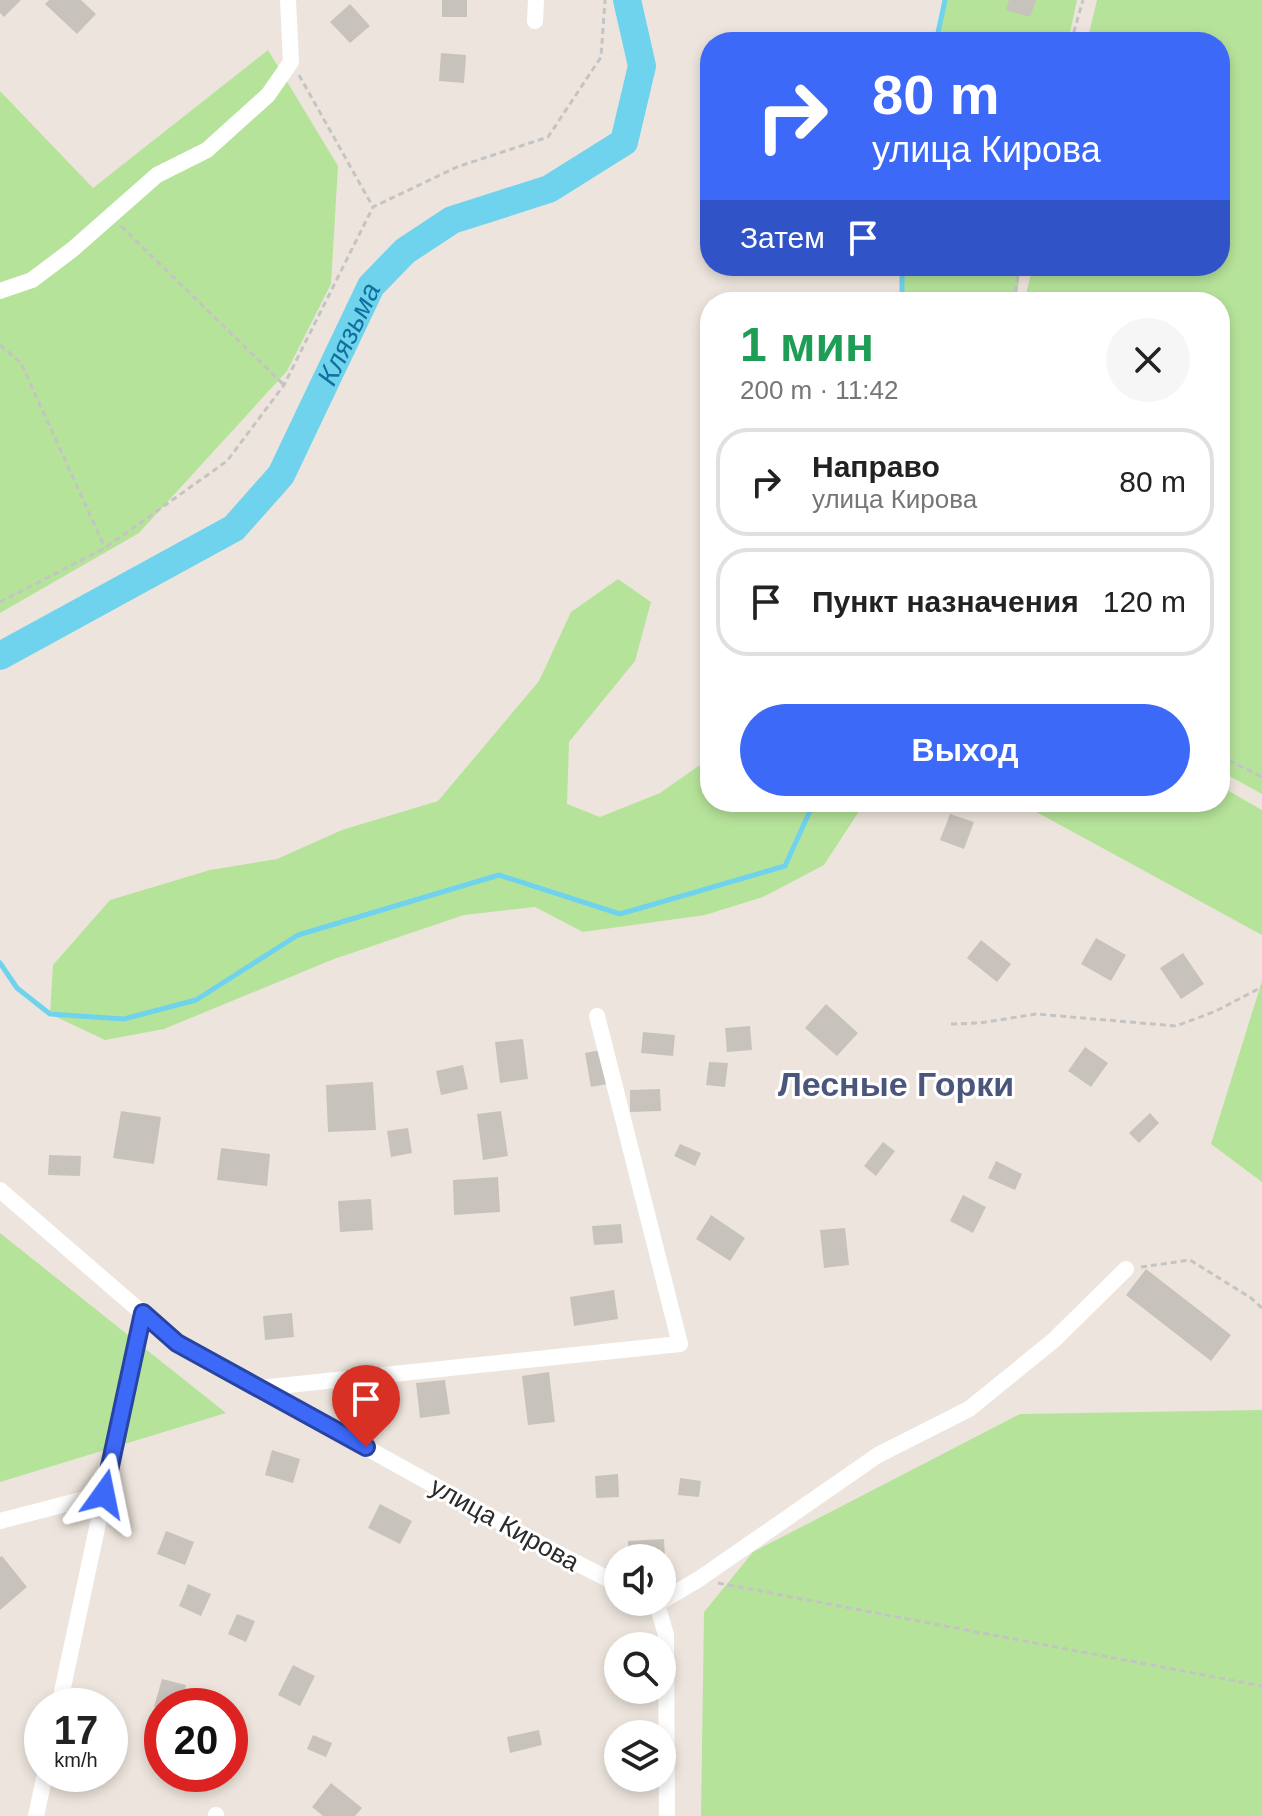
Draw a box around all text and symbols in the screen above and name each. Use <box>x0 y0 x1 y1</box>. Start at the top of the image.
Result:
text: 80 m <box>872 63 1000 126</box>
icon: right <box>740 64 844 168</box>
text: улица Кирова <box>872 129 1101 170</box>
icon: arrive <box>841 216 885 260</box>
text: Затем <box>740 221 825 254</box>
water label: Клязьма <box>311 278 386 390</box>
text: 1 мин <box>740 318 874 371</box>
button: close <box>1106 318 1190 402</box>
text: 200 m · 11:42 <box>740 375 899 405</box>
text: Направо <box>812 450 940 483</box>
icon: right <box>744 460 788 504</box>
text: 80 m <box>1119 465 1186 498</box>
text: улица Кирова <box>812 484 977 514</box>
icon: arrive <box>744 580 788 624</box>
text: Пункт назначения <box>812 585 1079 618</box>
text: 120 m <box>1103 585 1186 618</box>
button: Выход <box>740 704 1190 796</box>
district label: Лесные Горки <box>778 1065 1014 1103</box>
pin <box>332 1365 400 1447</box>
icon: arrive <box>344 1377 388 1421</box>
position arrow <box>62 1452 146 1536</box>
street label: улица Кирова <box>425 1471 585 1577</box>
map controls <box>604 1544 676 1792</box>
button: sound <box>604 1544 676 1616</box>
button: search <box>604 1632 676 1704</box>
speed limit sign: 20 <box>144 1688 248 1792</box>
text: 17 <box>54 1708 98 1752</box>
button: layers <box>604 1720 676 1792</box>
text: km/h <box>54 1749 98 1771</box>

